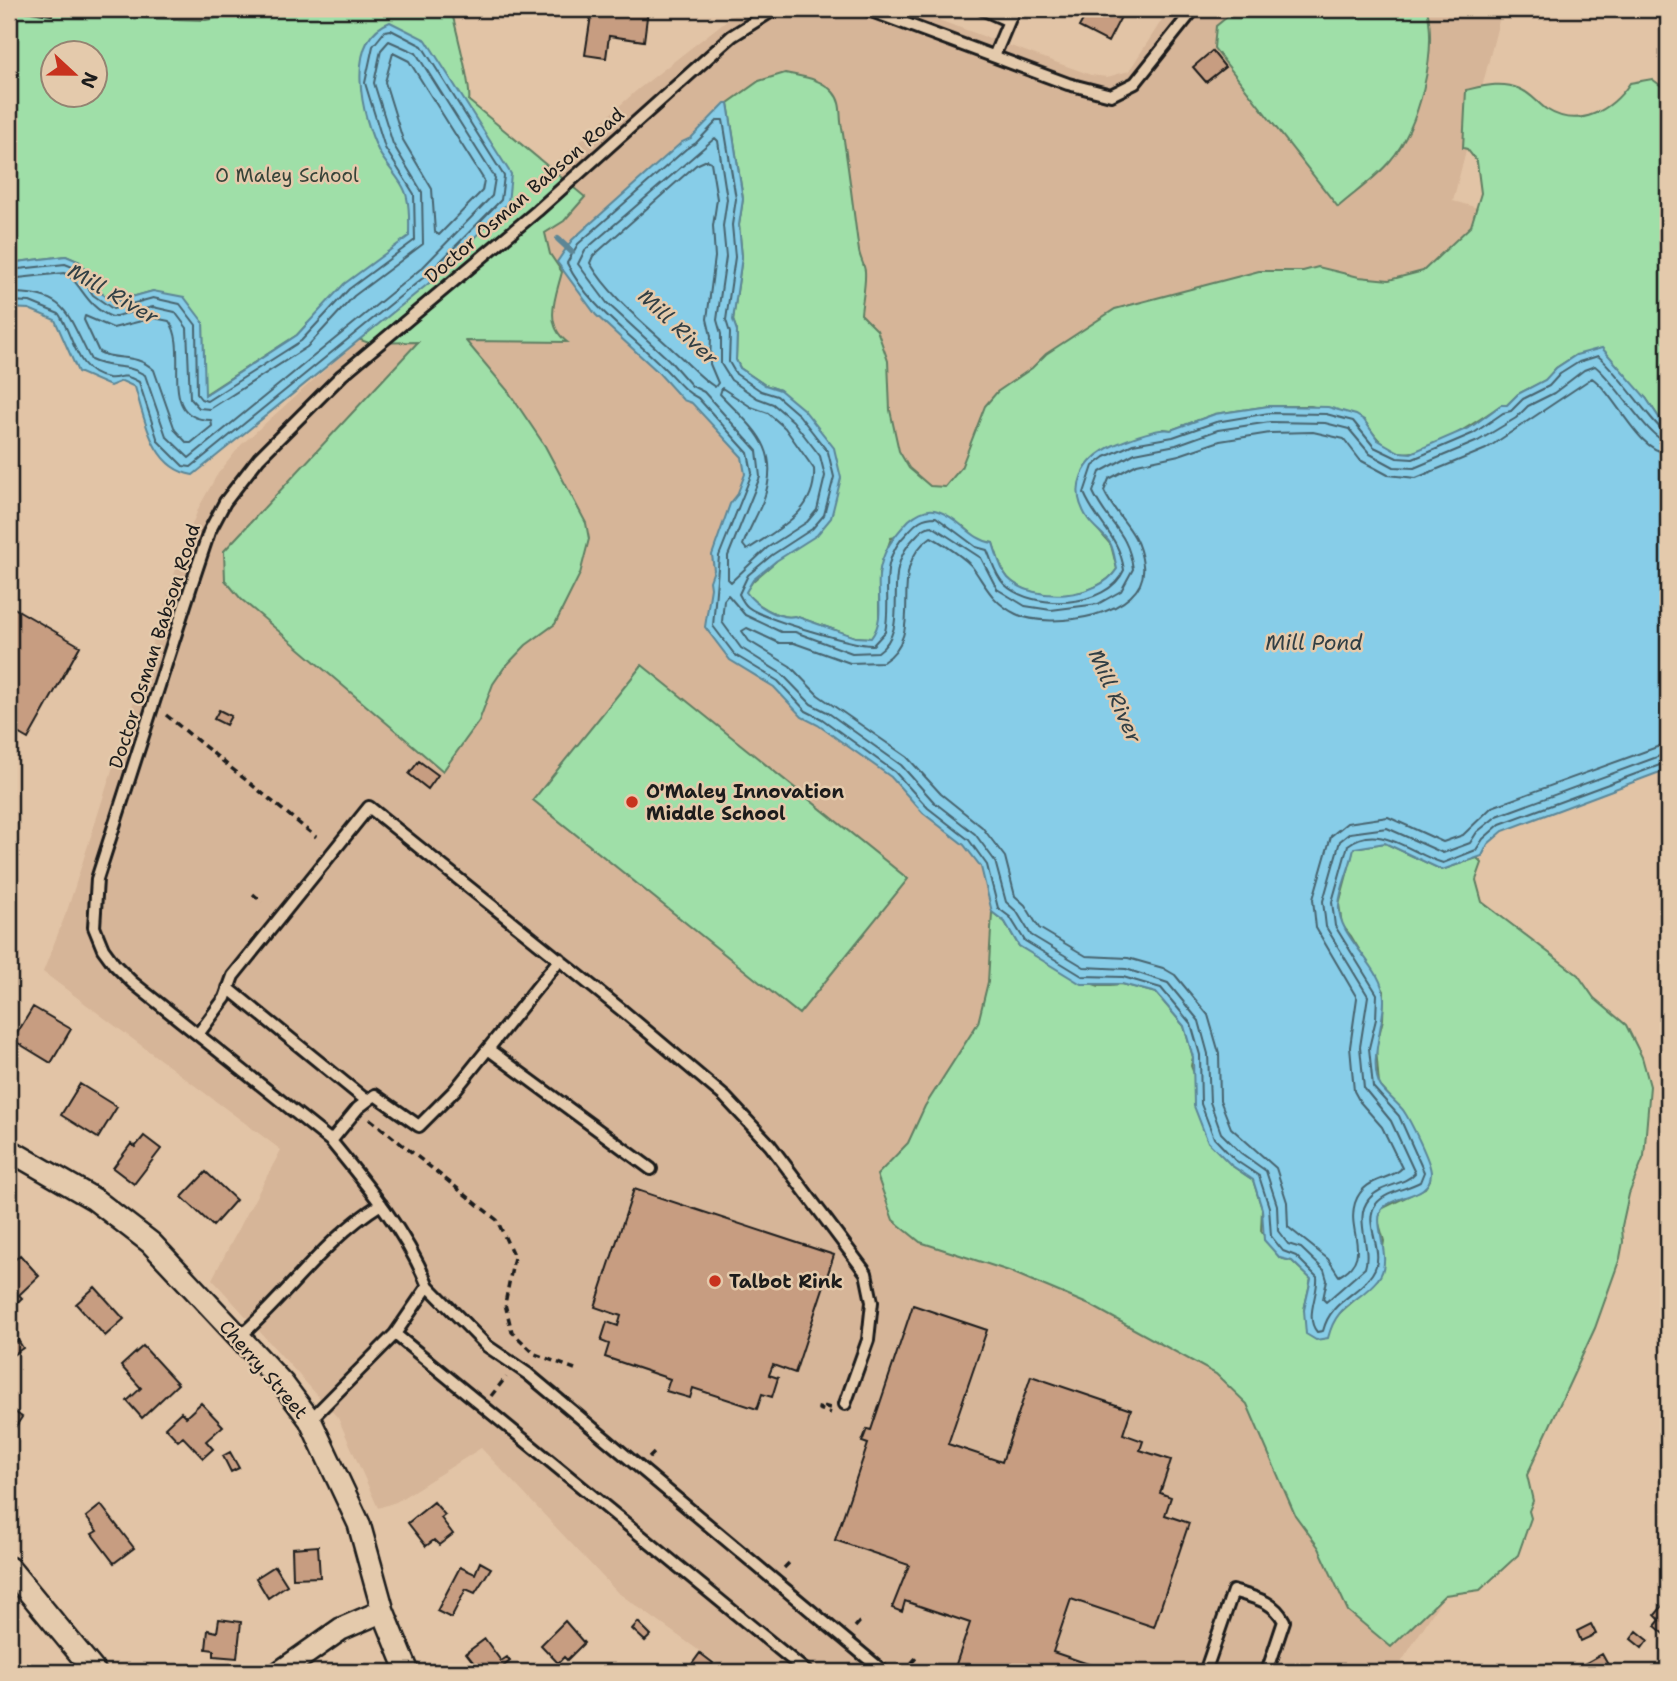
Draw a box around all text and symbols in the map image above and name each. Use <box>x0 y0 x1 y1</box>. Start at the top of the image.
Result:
north arrow <box>38 38 108 108</box>
text: N <box>75 69 104 92</box>
street label: Doctor Osman Babson Road <box>419 102 629 289</box>
park label: O Maley School <box>215 163 359 188</box>
water label: Mill River <box>63 257 164 332</box>
water label: Mill River <box>632 283 725 372</box>
street label: Doctor Osman Babson Road <box>103 520 206 772</box>
water label: Mill Pond <box>1265 629 1363 657</box>
water label: Mill River <box>1082 645 1149 748</box>
place label: O'Maley Innovation Middle School <box>646 779 844 826</box>
marker: O'Maley Innovation Middle School <box>624 794 640 810</box>
place label: Talbot Rink <box>729 1269 843 1294</box>
marker: Talbot Rink <box>707 1273 723 1289</box>
street label: Cherry Street <box>214 1315 314 1424</box>

